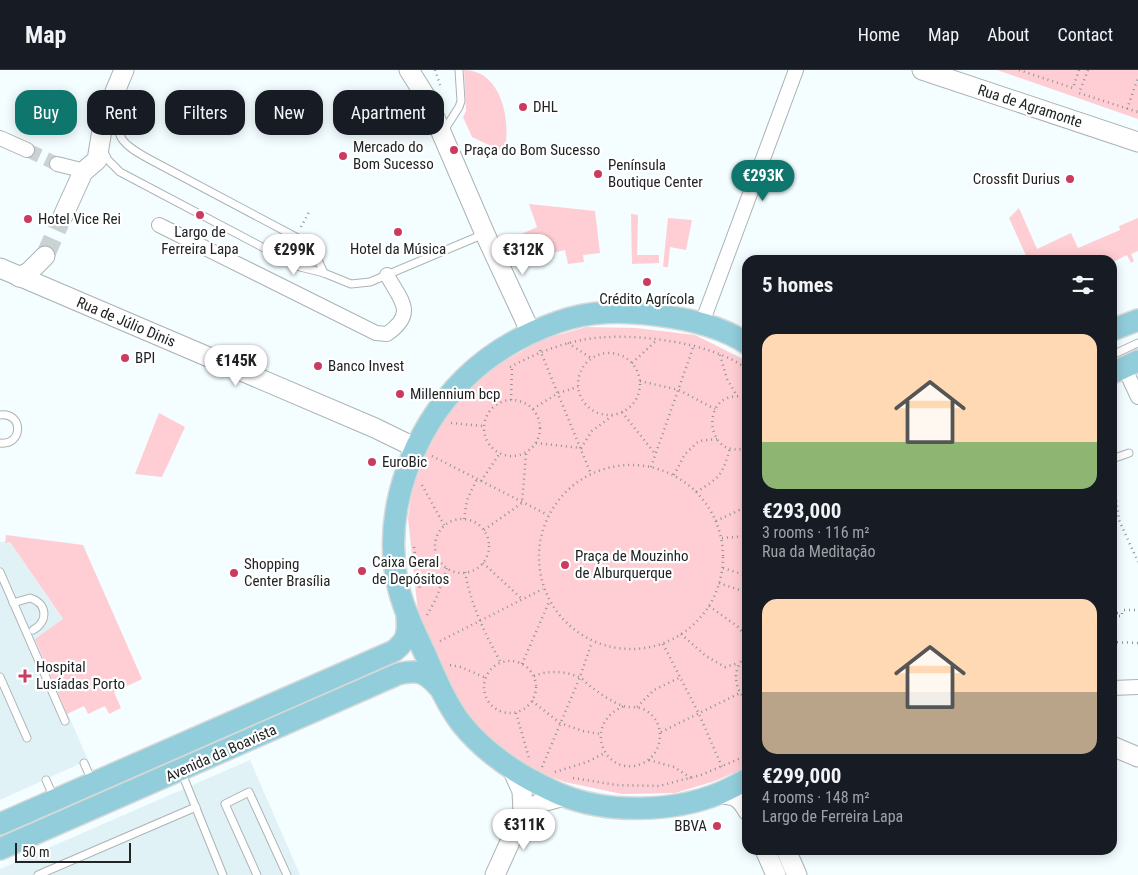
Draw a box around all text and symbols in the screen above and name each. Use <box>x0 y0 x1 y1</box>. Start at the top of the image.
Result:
text: Map <box>25 21 66 49</box>
text: Home <box>858 24 900 45</box>
text: Map <box>928 24 959 45</box>
text: About <box>987 24 1029 45</box>
text: Contact <box>1057 24 1113 45</box>
street label: Rua de Agramonte <box>975 81 1085 131</box>
chip: Buy <box>15 90 77 135</box>
chip: Rent <box>87 90 155 135</box>
chip: Filters <box>165 90 245 135</box>
chip: New <box>255 90 323 135</box>
chip: Apartment <box>333 90 444 135</box>
place label: DHL <box>533 98 558 116</box>
marker: DHL <box>517 101 529 113</box>
place label: Mercado do Bom Sucesso <box>353 138 434 173</box>
place label: Praça do Bom Sucesso <box>464 141 600 159</box>
marker: Praça do Bom Sucesso <box>448 144 460 156</box>
marker: Mercado do Bom Sucesso <box>337 150 349 162</box>
place label: Península Boutique Center <box>608 156 703 191</box>
pin: €293K <box>728 160 798 202</box>
text: €293K <box>742 166 784 185</box>
marker: Península Boutique Center <box>592 168 604 180</box>
place label: Crossfit Durius <box>973 170 1060 188</box>
marker: Crossfit Durius <box>1064 173 1076 185</box>
marker: Largo de Ferreira Lapa <box>194 209 206 221</box>
place label: Hotel Vice Rei <box>38 210 121 228</box>
marker: Hotel Vice Rei <box>22 213 34 225</box>
place label: Largo de Ferreira Lapa <box>161 223 239 258</box>
marker: Hotel da Música <box>392 226 404 238</box>
pin: €299K <box>259 234 329 276</box>
pin: €312K <box>488 234 558 276</box>
text: €299K <box>273 240 315 259</box>
place label: Hotel da Música <box>350 240 446 258</box>
text: €312K <box>502 240 544 259</box>
icon: filters <box>1069 271 1097 299</box>
text: 5 homes <box>762 273 833 297</box>
marker: Crédito Agrícola <box>641 276 653 288</box>
place label: Crédito Agrícola <box>599 290 695 308</box>
street label: Rua de Júlio Dinis <box>74 293 178 351</box>
pin: €145K <box>201 344 271 387</box>
place label: BPI <box>135 349 155 367</box>
text: €145K <box>215 351 257 370</box>
marker: BPI <box>119 352 131 364</box>
place label: Banco Invest <box>328 357 404 375</box>
marker: Banco Invest <box>312 360 324 372</box>
icon: home <box>885 367 975 457</box>
place label: Millennium bcp <box>410 385 500 403</box>
marker: Millennium bcp <box>394 388 406 400</box>
place label: EuroBic <box>382 453 427 471</box>
marker: EuroBic <box>366 456 378 468</box>
text: €293,000 <box>762 499 841 523</box>
text: 3 rooms · 116 m² <box>762 523 870 542</box>
text: Rua da Meditação <box>762 542 876 561</box>
place label: Praça de Mouzinho de Alburquerque <box>575 547 688 582</box>
place label: Caixa Geral de Depósitos <box>372 553 450 588</box>
place label: Shopping Center Brasília <box>244 555 330 590</box>
marker: Praça de Mouzinho de Alburquerque <box>559 559 571 571</box>
marker: Caixa Geral de Depósitos <box>356 565 368 577</box>
marker: Shopping Center Brasília <box>228 567 240 579</box>
icon: home <box>885 632 975 722</box>
place label: Hospital Lusíadas Porto <box>36 658 125 693</box>
marker: Hospital Lusíadas Porto <box>18 669 32 683</box>
street label: Avenida da Boavista <box>163 720 279 786</box>
text: €299,000 <box>762 764 841 788</box>
text: 4 rooms · 148 m² <box>762 788 870 807</box>
text: Largo de Ferreira Lapa <box>762 807 903 826</box>
pin: €311K <box>489 808 559 851</box>
text: €311K <box>503 815 545 834</box>
place label: BBVA <box>674 817 707 835</box>
marker: BBVA <box>711 820 723 832</box>
scale bar <box>15 840 131 863</box>
text: 50 m <box>22 844 50 860</box>

